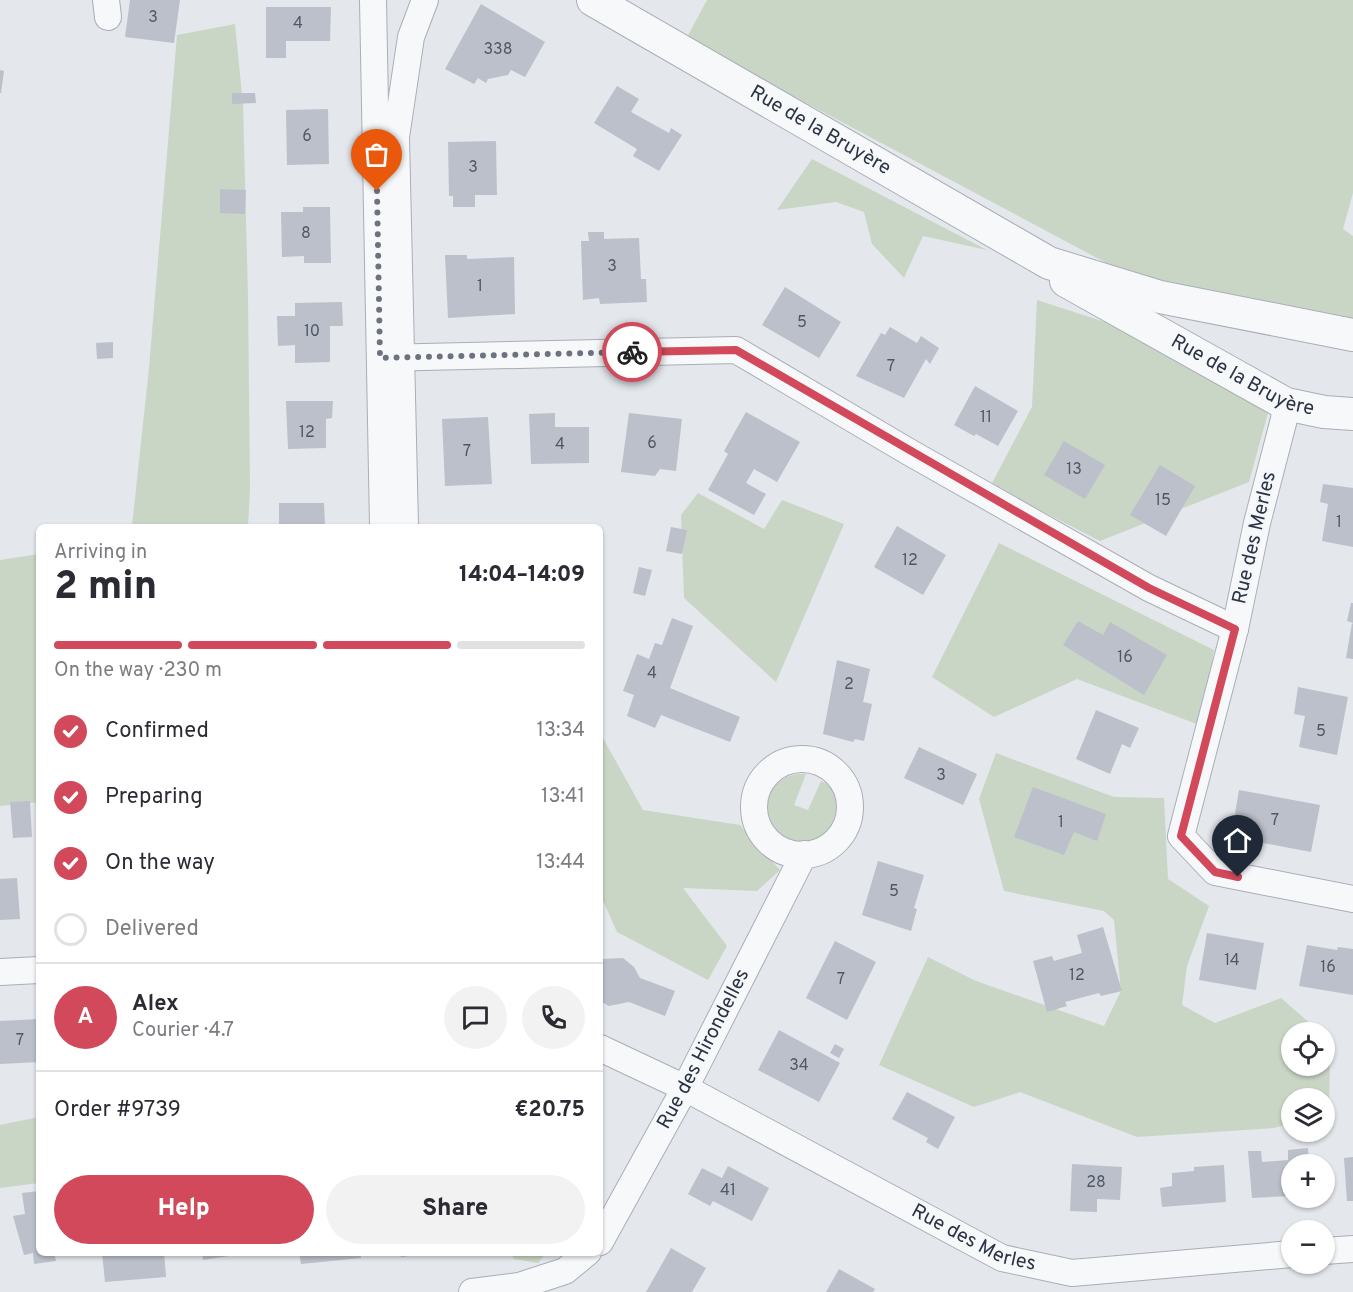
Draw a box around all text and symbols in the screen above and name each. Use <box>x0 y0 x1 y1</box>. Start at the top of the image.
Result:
house number: 3 <box>148 8 158 28</box>
house number: 4 <box>293 14 303 34</box>
house number: 338 <box>483 40 513 60</box>
street label: Rue de la Bruyère <box>745 80 895 182</box>
house number: 6 <box>302 127 312 147</box>
pin <box>351 129 402 191</box>
icon: bag <box>360 138 393 171</box>
house number: 3 <box>468 158 478 178</box>
house number: 8 <box>301 224 311 244</box>
house number: 3 <box>607 257 617 277</box>
house number: 1 <box>477 277 483 297</box>
house number: 5 <box>797 313 807 333</box>
house number: 10 <box>304 322 320 342</box>
courier <box>602 322 662 382</box>
street label: Rue de la Bruyère <box>1166 329 1316 423</box>
icon: bike <box>616 336 649 369</box>
house number: 7 <box>887 357 895 377</box>
house number: 11 <box>980 408 992 428</box>
house number: 12 <box>299 423 315 443</box>
house number: 6 <box>647 434 657 454</box>
house number: 4 <box>555 435 565 455</box>
house number: 7 <box>463 442 471 462</box>
house number: 13 <box>1066 460 1082 480</box>
street label: Rue des Merles <box>1227 469 1283 607</box>
house number: 15 <box>1155 491 1171 511</box>
house number: 1 <box>1336 513 1342 533</box>
text: Arriving in <box>54 540 147 566</box>
house number: 12 <box>902 551 918 571</box>
text: 14:04–14:09 <box>459 562 585 589</box>
text: 2 min <box>54 564 157 613</box>
house number: 16 <box>1117 648 1133 668</box>
text: On the way · 230 m <box>54 658 222 684</box>
house number: 4 <box>647 664 657 684</box>
house number: 2 <box>844 675 854 695</box>
icon: check <box>54 715 87 748</box>
text: Confirmed <box>105 718 209 745</box>
text: 13:34 <box>537 718 585 744</box>
house number: 5 <box>1316 722 1326 742</box>
house number: 3 <box>936 766 946 786</box>
icon: check <box>54 781 87 814</box>
text: Preparing <box>105 784 203 811</box>
text: 13:41 <box>541 784 585 810</box>
house number: 7 <box>1271 811 1279 831</box>
house number: 1 <box>1058 813 1064 833</box>
pin <box>1212 815 1263 877</box>
icon: home <box>1221 824 1254 857</box>
icon: check <box>54 847 87 880</box>
text: On the way <box>105 850 215 877</box>
text: 13:44 <box>536 850 585 876</box>
house number: 5 <box>889 882 899 902</box>
text: Delivered <box>105 916 199 943</box>
house number: 14 <box>1224 951 1240 971</box>
house number: 16 <box>1320 958 1336 978</box>
street label: Rue des Hirondelles <box>652 965 756 1134</box>
house number: 12 <box>1069 966 1085 986</box>
house number: 7 <box>837 970 845 990</box>
button: chat <box>444 986 507 1049</box>
button: phone <box>522 986 585 1049</box>
text: Alex <box>132 991 179 1018</box>
text: A <box>78 1004 93 1031</box>
text: Courier · 4.7 <box>132 1018 234 1044</box>
map controls <box>1281 1022 1335 1274</box>
button: locate <box>1281 1022 1335 1076</box>
house number: 7 <box>16 1031 24 1051</box>
house number: 34 <box>789 1056 809 1076</box>
button: layers <box>1281 1088 1335 1142</box>
text: Order #9739 <box>54 1097 181 1124</box>
text: €20.75 <box>514 1097 585 1124</box>
button: + <box>1281 1154 1335 1208</box>
house number: 28 <box>1086 1173 1106 1193</box>
button: Help <box>54 1175 314 1244</box>
button: Share <box>326 1175 585 1244</box>
house number: 41 <box>720 1181 736 1201</box>
street label: Rue des Merles <box>906 1199 1038 1278</box>
button: − <box>1281 1220 1335 1274</box>

